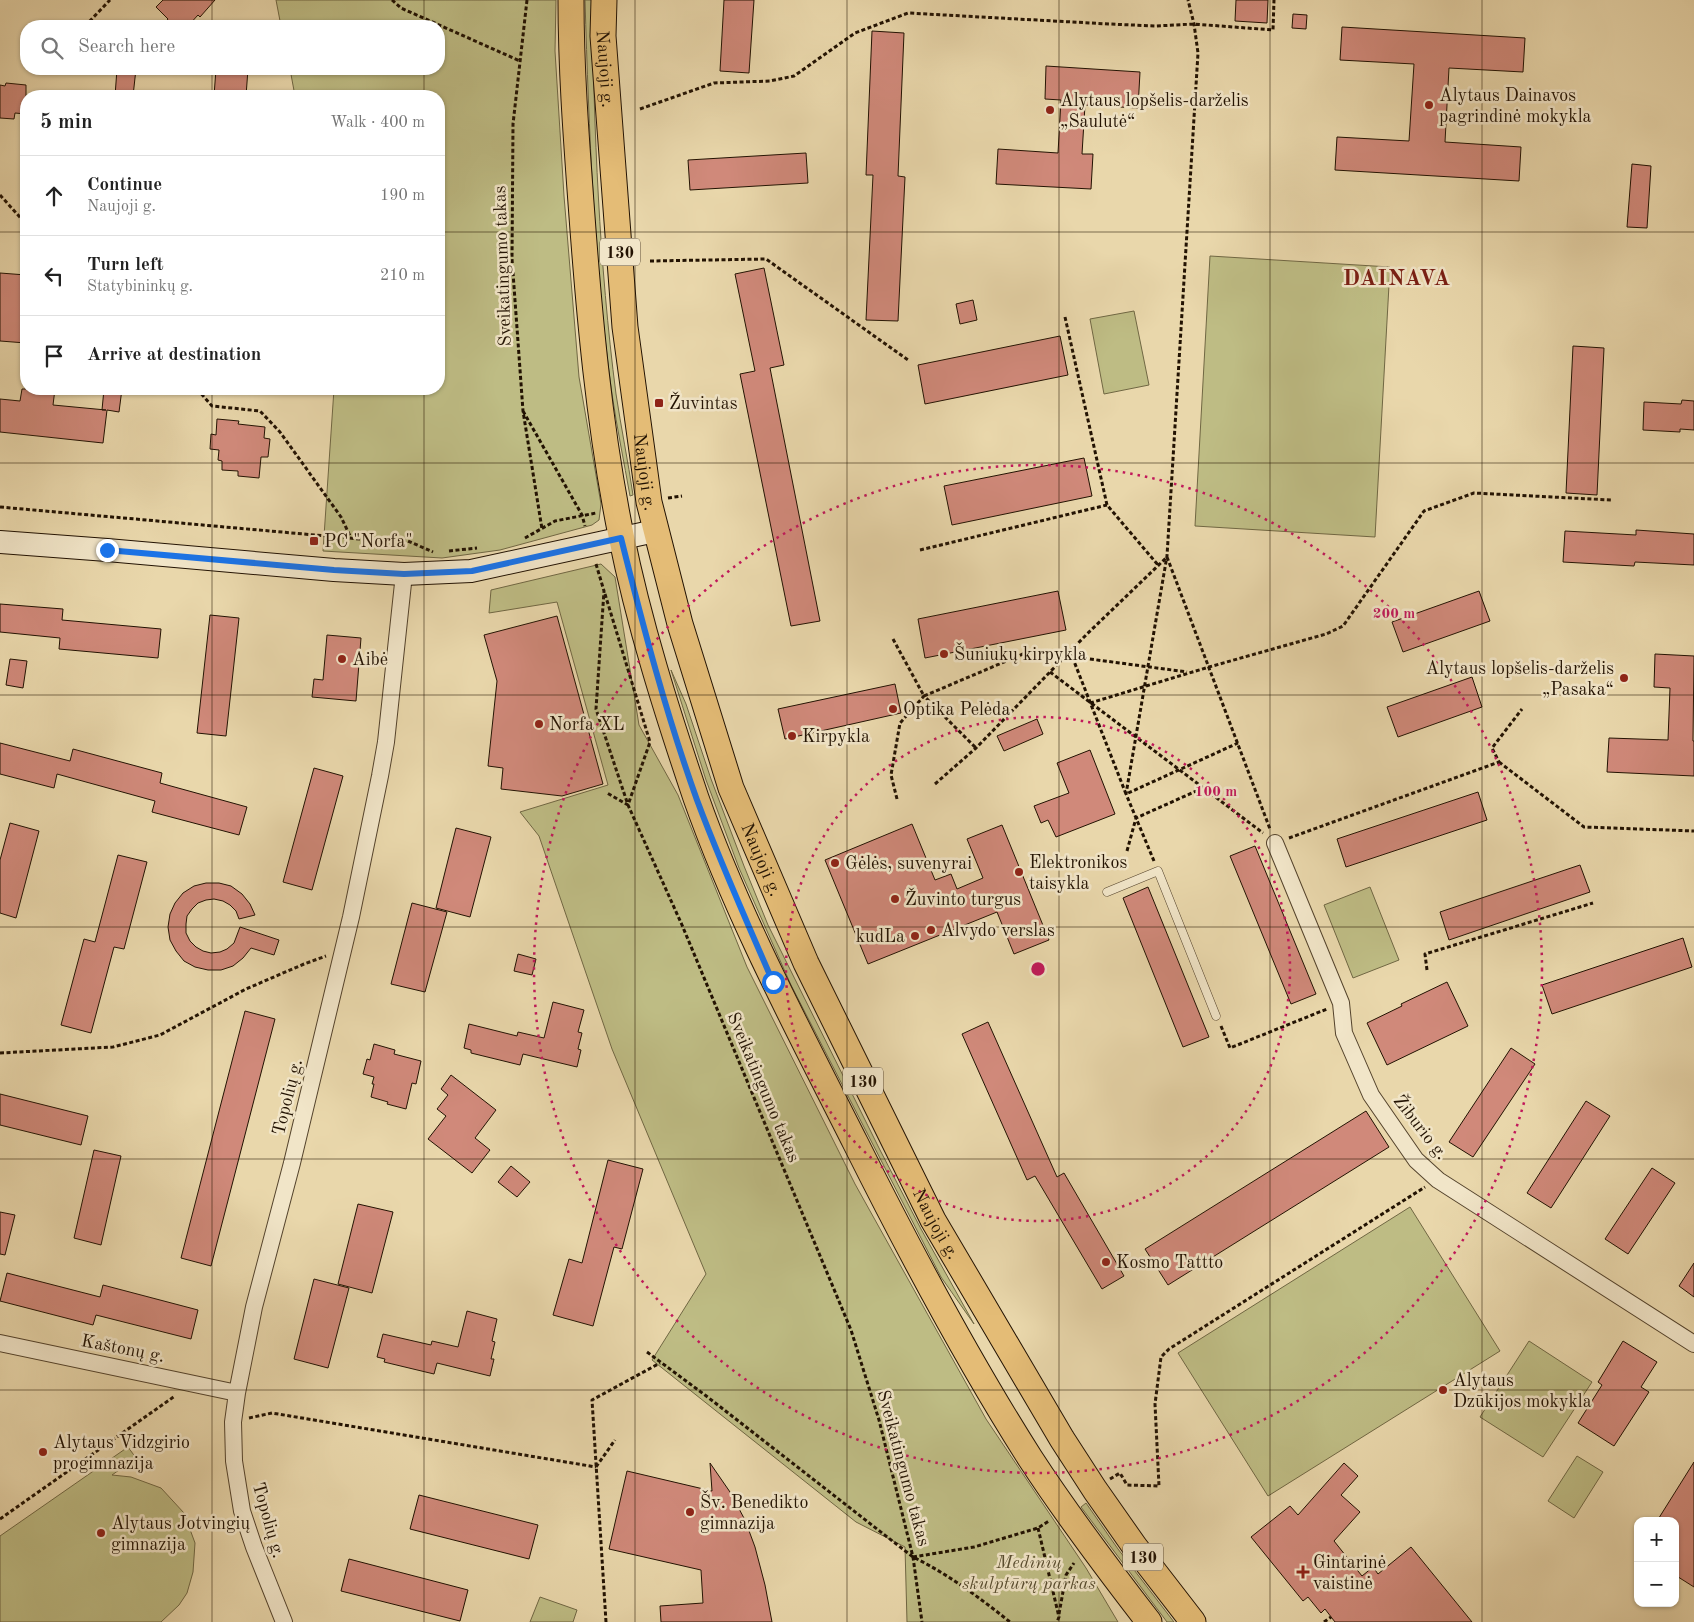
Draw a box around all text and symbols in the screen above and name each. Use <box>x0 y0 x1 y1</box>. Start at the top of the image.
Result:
search box <box>20 20 445 75</box>
street label: Naujoji g. <box>593 30 616 108</box>
icon: search <box>38 34 66 62</box>
text: Search here <box>78 38 175 57</box>
place label: Alytaus Dainavos pagrindinė mokykla <box>1439 87 1592 126</box>
place label: Alytaus lopšelis-darželis „Saulutė“ <box>1060 92 1249 131</box>
marker: Alytaus Dainavos pagrindinė mokykla <box>1423 99 1435 111</box>
marker: Alytaus lopšelis-darželis „Saulutė“ <box>1044 104 1056 116</box>
text: 5 min <box>40 112 93 133</box>
text: Walk · 400 m <box>330 115 425 131</box>
text: Continue <box>87 176 162 195</box>
icon: ahead <box>40 182 68 210</box>
street label: Sveikatingumo takas <box>491 185 515 347</box>
text: 190 m <box>380 188 425 204</box>
text: Naujoji g. <box>87 199 156 215</box>
road number: 130 <box>600 238 640 266</box>
text: Turn left <box>87 256 164 275</box>
icon: left <box>40 262 68 290</box>
text: 210 m <box>380 268 425 284</box>
district label: DAINAVA <box>1343 268 1451 290</box>
text: Statybininkų g. <box>87 279 193 295</box>
icon: arrive <box>40 342 68 370</box>
text: Arrive at destination <box>87 346 261 365</box>
place label: Žuvintas <box>669 391 738 413</box>
marker: Žuvintas <box>653 397 665 409</box>
street label: Naujoji g. <box>630 432 659 513</box>
place label: PC "Norfa" <box>324 533 413 551</box>
marker: PC "Norfa" <box>308 535 320 547</box>
route end <box>96 539 119 562</box>
text: 200 m <box>1373 607 1415 622</box>
place label: Šuniukų kirpykla <box>954 641 1087 664</box>
marker: Šuniukų kirpykla <box>938 648 950 660</box>
place label: Aibė <box>352 651 388 669</box>
marker: Aibė <box>336 653 348 665</box>
place label: Alytaus lopšelis-darželis „Pasaka“ <box>1425 660 1614 699</box>
marker: Alytaus lopšelis-darželis „Pasaka“ <box>1618 672 1630 684</box>
place label: Optika Pelėda <box>903 701 1010 719</box>
marker: Optika Pelėda <box>887 703 899 715</box>
place label: Norfa XL <box>549 716 625 734</box>
marker: Norfa XL <box>533 718 545 730</box>
place label: Kirpykla <box>802 728 870 746</box>
marker: Kirpykla <box>786 730 798 742</box>
text: 100 m <box>1195 785 1237 800</box>
street label: Naujoji g. <box>737 821 784 899</box>
place label: Elektronikos taisykla <box>1029 854 1127 893</box>
place label: Gėlės, suvenyrai <box>845 855 972 873</box>
marker: Gėlės, suvenyrai <box>829 857 841 869</box>
marker: Elektronikos taisykla <box>1013 866 1025 878</box>
place label: Žuvinto turgus <box>905 887 1021 909</box>
marker: Žuvinto turgus <box>889 893 901 905</box>
place label: Alvydo verslas <box>941 922 1055 940</box>
marker: Alvydo verslas <box>925 924 937 936</box>
place label: kudLa <box>856 928 905 946</box>
marker: kudLa <box>909 930 921 942</box>
centre of rings <box>1029 960 1047 978</box>
route start <box>762 971 785 994</box>
street label: Sveikatingumo takas <box>723 1010 803 1165</box>
street label: Topolių g. <box>270 1057 306 1137</box>
road number: 130 <box>843 1068 883 1094</box>
street label: Žiburio g. <box>1390 1090 1454 1163</box>
street label: Naujoji g. <box>909 1186 962 1263</box>
place label: Kosmo Tattto <box>1116 1254 1223 1272</box>
marker: Kosmo Tattto <box>1100 1256 1112 1268</box>
street label: Kaštonų g. <box>80 1332 166 1366</box>
place label: Alytaus Dzūkijos mokykla <box>1453 1372 1592 1411</box>
marker: Alytaus Dzūkijos mokykla <box>1437 1384 1449 1396</box>
street label: Sveikatingumo takas <box>874 1388 933 1548</box>
place label: Alytaus Vidzgirio progimnazija <box>53 1434 190 1473</box>
marker: Alytaus Vidzgirio progimnazija <box>37 1446 49 1458</box>
street label: Topolių g. <box>249 1480 287 1560</box>
place label: Šv. Benedikto gimnazija <box>700 1489 808 1533</box>
marker: Šv. Benedikto gimnazija <box>684 1506 696 1518</box>
place label: Alytaus Jotvingių gimnazija <box>111 1515 250 1554</box>
map controls <box>1634 1517 1679 1607</box>
button: + <box>1634 1517 1679 1562</box>
marker: Alytaus Jotvingių gimnazija <box>95 1527 107 1539</box>
road number: 130 <box>1123 1544 1163 1570</box>
park label: Medinių skulptūrų parkas <box>962 1554 1096 1593</box>
place label: Gintarinė vaistinė <box>1313 1554 1386 1593</box>
button: − <box>1634 1562 1679 1607</box>
marker: Gintarinė vaistinė <box>1297 1566 1309 1578</box>

